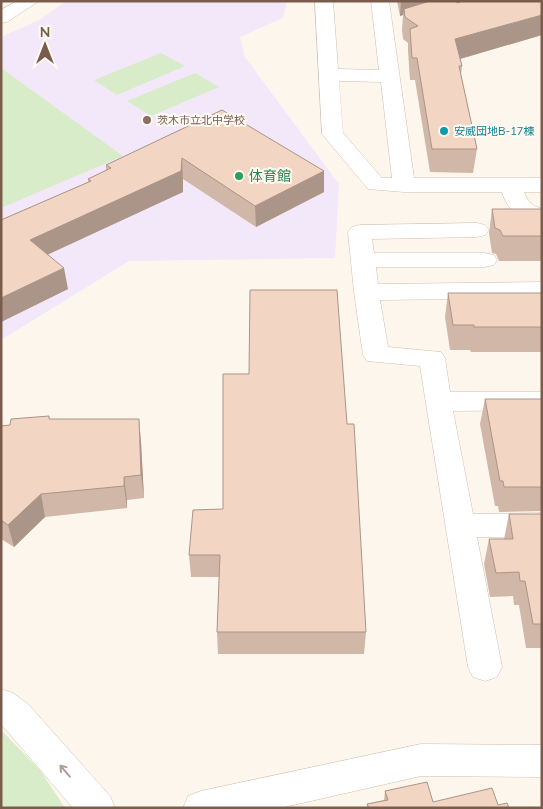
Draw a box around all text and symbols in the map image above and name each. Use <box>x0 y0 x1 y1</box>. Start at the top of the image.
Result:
north arrow <box>20 20 70 70</box>
text: N <box>40 23 50 41</box>
place label: 茨木市立北中学校 <box>157 113 245 127</box>
marker: 茨木市立北中学校 <box>141 114 153 126</box>
place label: 安威団地B-17棟 <box>454 124 534 138</box>
marker: 安威団地B-17棟 <box>438 125 450 137</box>
place label: 体育館 <box>249 167 291 185</box>
marker: 体育館 <box>233 170 245 182</box>
one-way arrow <box>60 765 71 778</box>

